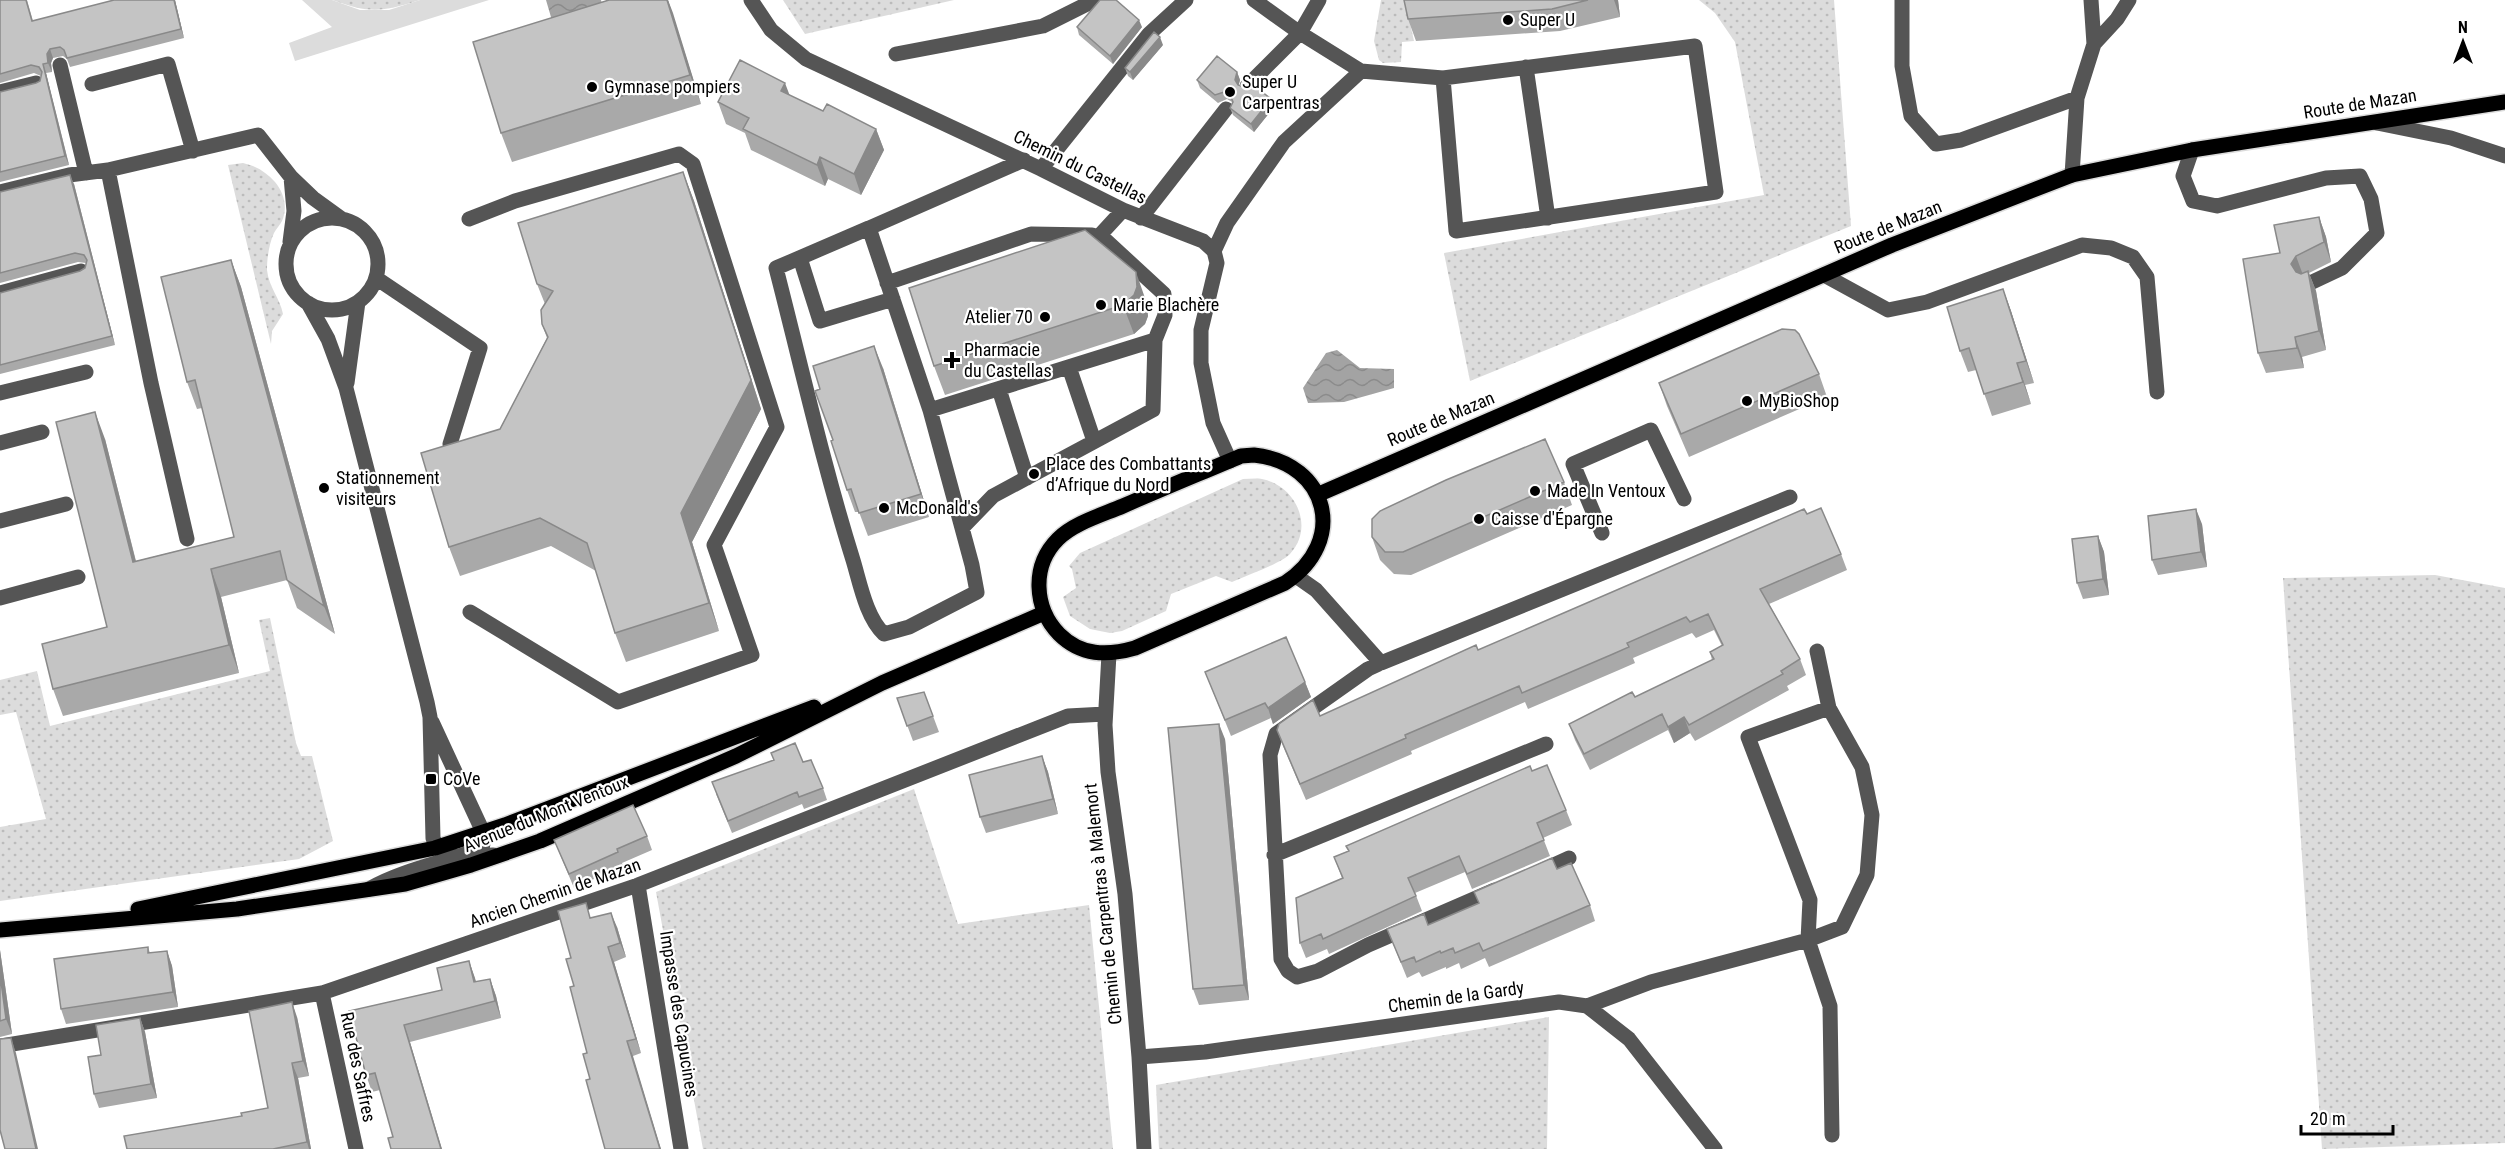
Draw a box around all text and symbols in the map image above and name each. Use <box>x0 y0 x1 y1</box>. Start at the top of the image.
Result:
place label: Super U <box>1520 9 1575 30</box>
north arrow <box>2433 12 2493 72</box>
marker: Super U <box>1501 13 1515 27</box>
text: N <box>2458 18 2468 37</box>
place label: Super U Carpentras <box>1242 71 1320 113</box>
place label: Gymnase pompiers <box>604 76 740 97</box>
marker: Gymnase pompiers <box>585 80 599 94</box>
street label: Route de Mazan <box>2302 84 2418 123</box>
marker: Super U Carpentras <box>1223 85 1237 99</box>
street label: Chemin du Castellas <box>1010 125 1150 208</box>
street label: Route de Mazan <box>1831 195 1945 258</box>
place label: Marie Blachère <box>1113 294 1219 315</box>
marker: Marie Blachère <box>1094 298 1108 312</box>
place label: Atelier 70 <box>965 306 1033 327</box>
marker: Atelier 70 <box>1038 310 1052 324</box>
place label: Pharmacie du Castellas <box>964 339 1052 381</box>
marker: Pharmacie du Castellas <box>945 353 959 367</box>
street label: Route de Mazan <box>1384 387 1497 451</box>
place label: MyBioShop <box>1759 390 1839 411</box>
marker: MyBioShop <box>1740 394 1754 408</box>
place label: Place des Combattants d’Afrique du Nord <box>1046 453 1211 495</box>
place label: Stationnement visiteurs <box>336 467 440 509</box>
marker: Place des Combattants d’Afrique du Nord <box>1027 467 1041 481</box>
place label: Made In Ventoux <box>1547 480 1666 501</box>
marker: Stationnement visiteurs <box>317 481 331 495</box>
marker: Made In Ventoux <box>1528 484 1542 498</box>
place label: McDonald's <box>896 497 978 518</box>
marker: McDonald's <box>877 501 891 515</box>
place label: Caisse d'Épargne <box>1491 508 1613 529</box>
marker: Caisse d'Épargne <box>1472 512 1486 526</box>
place label: CoVe <box>443 768 480 789</box>
street label: Avenue du Mont Ventoux <box>460 771 632 856</box>
marker: CoVe <box>424 772 438 786</box>
street label: Chemin de Carpentras à Malemort <box>1079 782 1126 1026</box>
street label: Ancien Chemin de Mazan <box>466 853 643 932</box>
street label: Impasse des Capucines <box>656 929 703 1099</box>
street label: Chemin de la Gardy <box>1387 976 1526 1016</box>
street label: Rue des Saffres <box>337 1010 380 1124</box>
scale bar <box>2301 1098 2392 1136</box>
text: 20 m <box>2310 1108 2345 1129</box>

